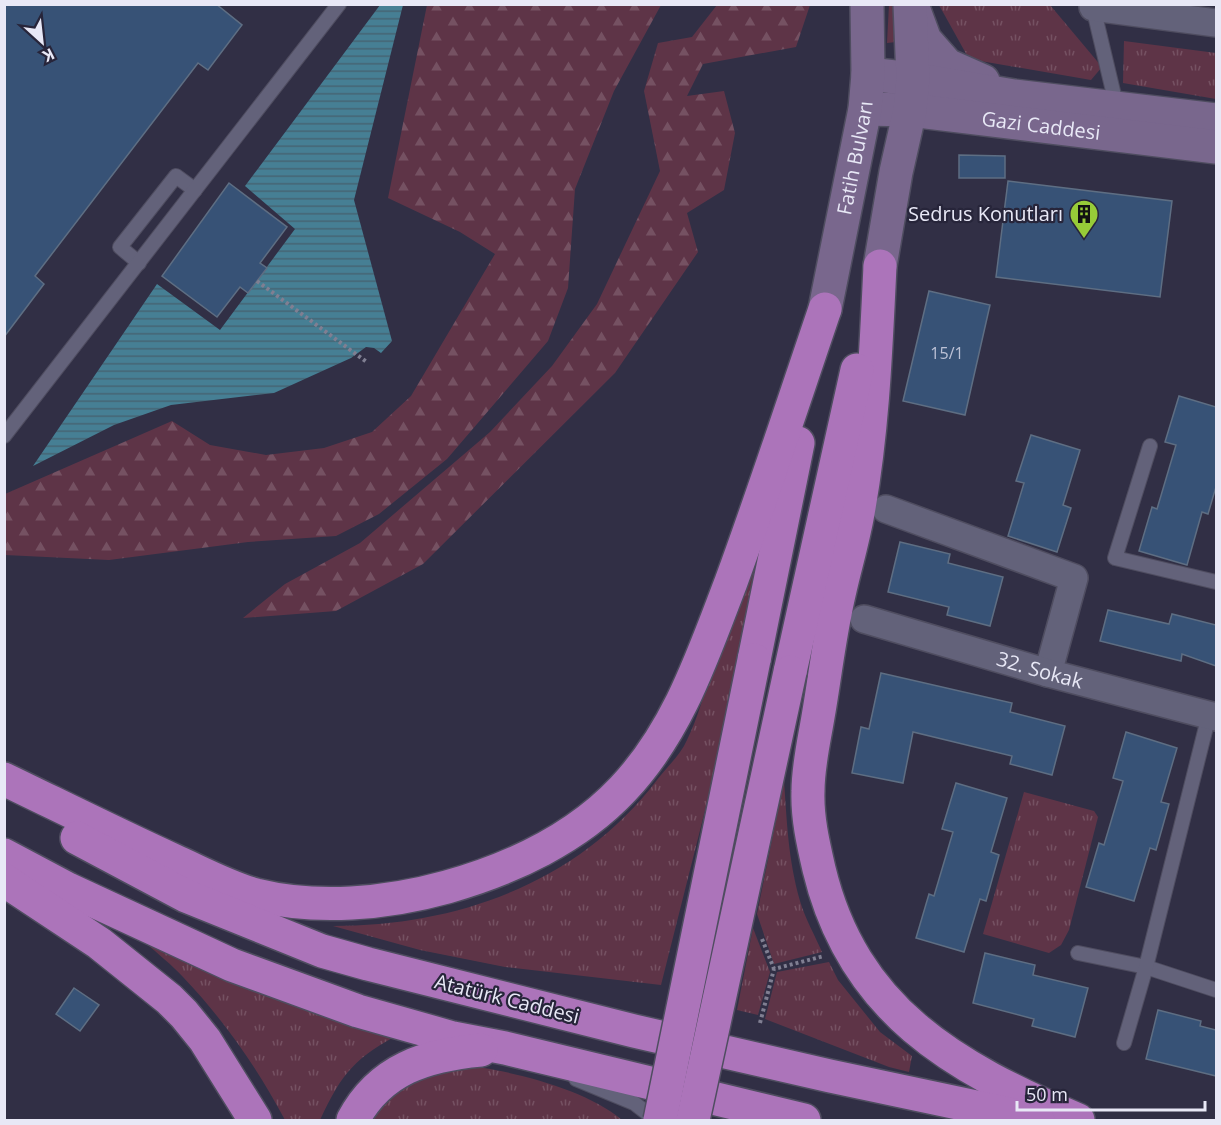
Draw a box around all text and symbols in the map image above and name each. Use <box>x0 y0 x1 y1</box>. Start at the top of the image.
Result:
north arrow <box>12 12 72 72</box>
text: K <box>39 43 59 68</box>
street label: Fatih Bulvarı <box>830 100 879 217</box>
street label: Gazi Caddesi <box>980 105 1102 146</box>
building icon: Sedrus Konutları <box>1068 198 1100 240</box>
place label: Sedrus Konutları <box>908 200 1063 227</box>
house number: 15/1 <box>930 342 964 364</box>
street label: 32. Sokak <box>993 645 1086 695</box>
street label: Atatürk Caddesi <box>432 967 582 1030</box>
scale bar <box>1017 1074 1204 1112</box>
text: 50 m <box>1026 1082 1068 1106</box>

